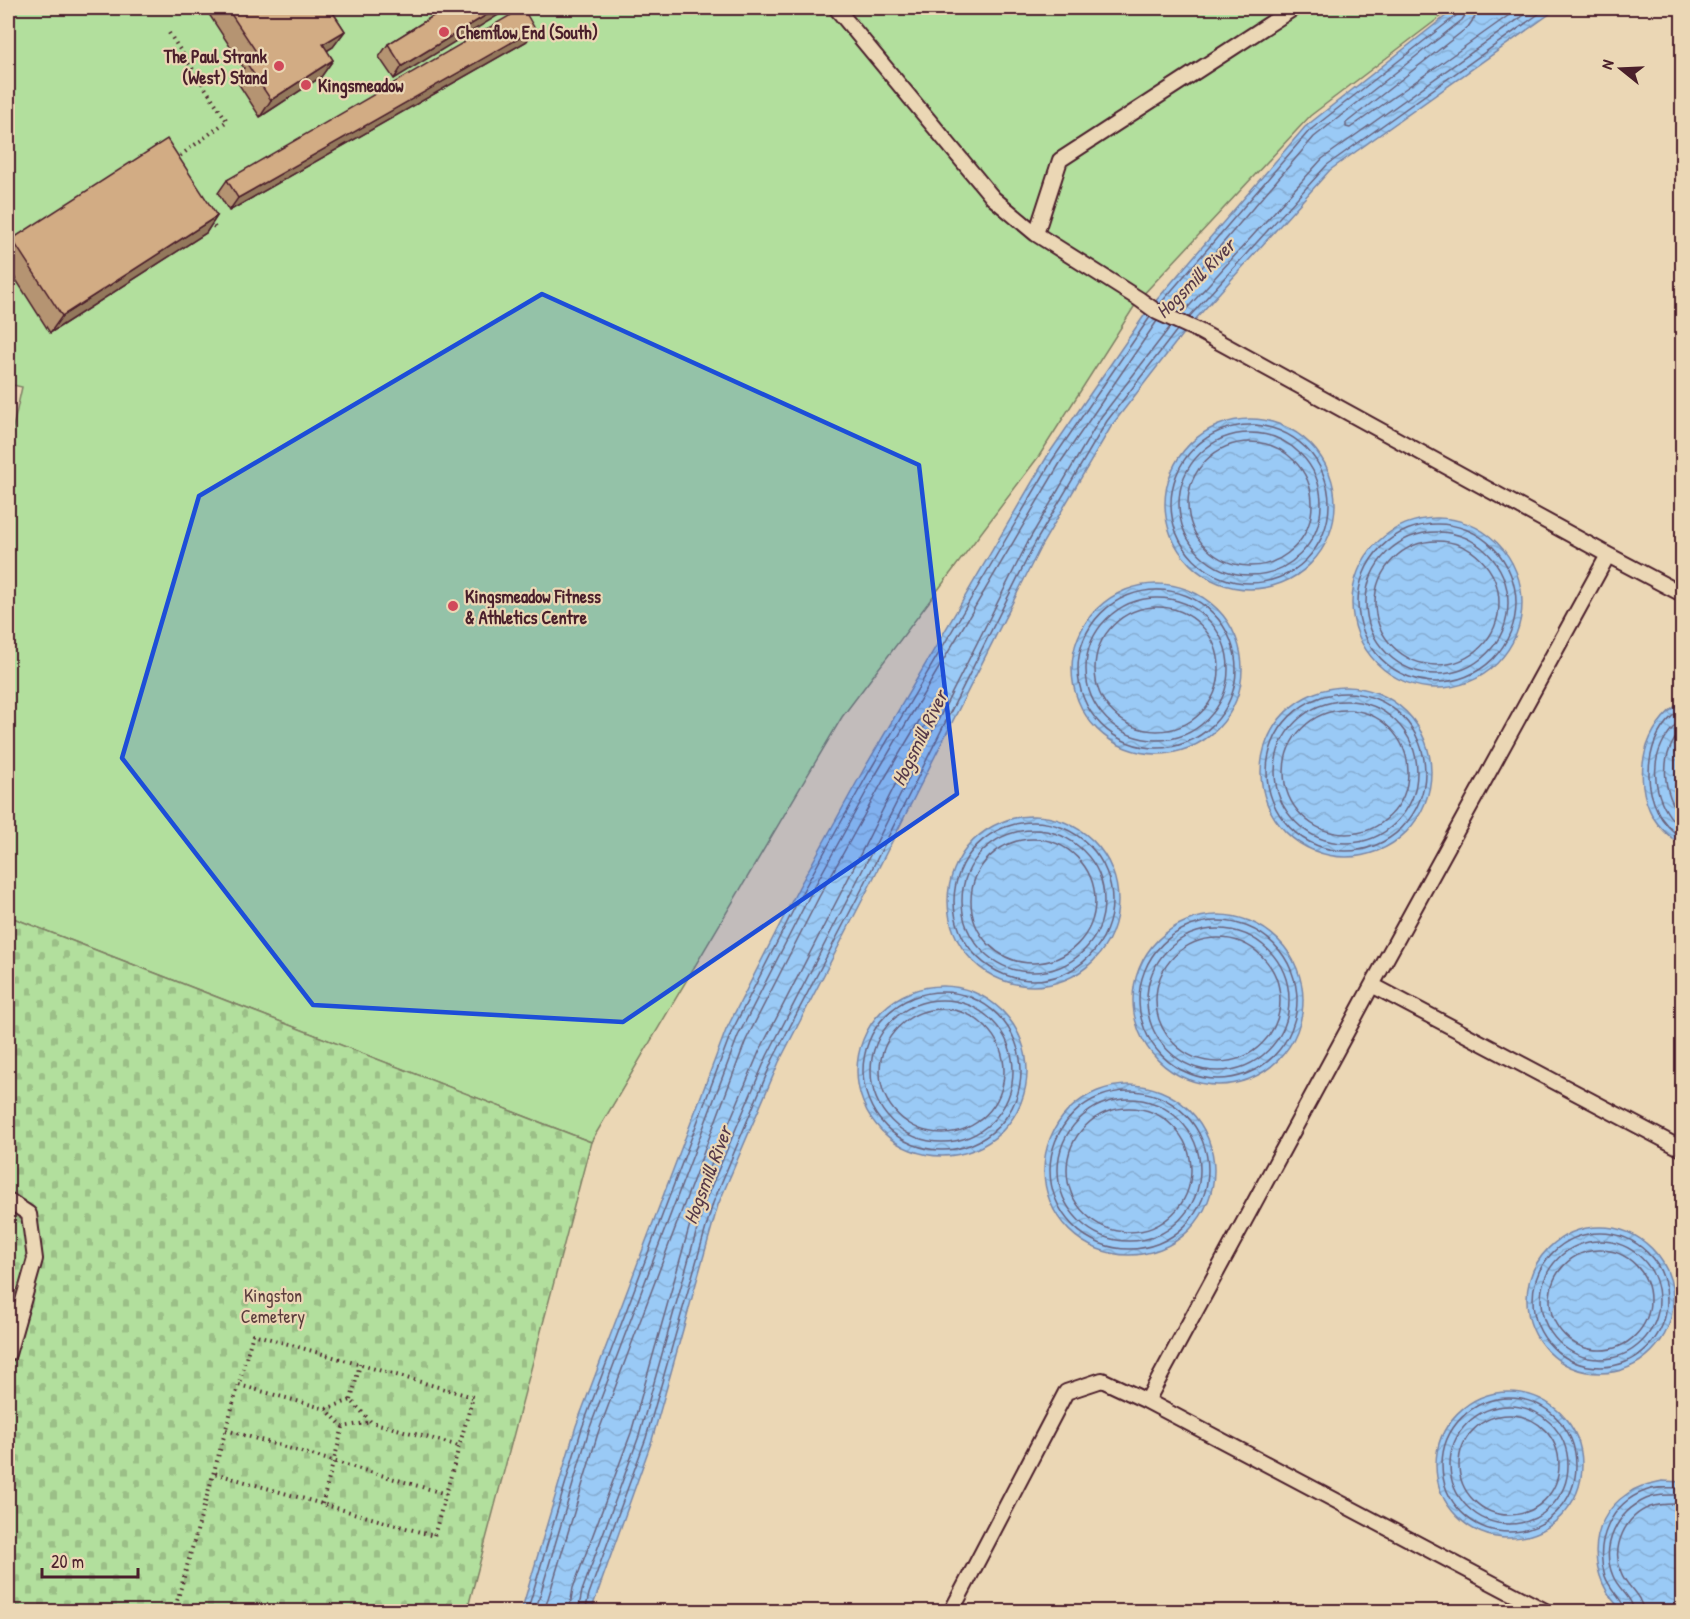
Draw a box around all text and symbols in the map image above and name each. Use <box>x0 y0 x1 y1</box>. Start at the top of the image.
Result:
place label: Chemflow End (South) <box>456 20 598 45</box>
marker: Chemflow End (South) <box>437 25 451 39</box>
north arrow <box>1591 39 1651 99</box>
place label: The Paul Strank (West) Stand <box>163 44 268 90</box>
text: N <box>1595 56 1619 72</box>
marker: The Paul Strank (West) Stand <box>272 59 286 73</box>
place label: Kingsmeadow <box>318 73 404 99</box>
marker: Kingsmeadow <box>299 78 313 92</box>
water label: Hogsmill River <box>1149 231 1243 325</box>
place label: Kingsmeadow Fitness & Athletics Centre <box>465 584 601 630</box>
marker: Kingsmeadow Fitness & Athletics Centre <box>446 599 460 613</box>
water label: Hogsmill River <box>884 684 956 790</box>
water label: Hogsmill River <box>676 1120 740 1228</box>
park label: Kingston Cemetery <box>241 1283 306 1329</box>
scale bar <box>42 1541 138 1579</box>
text: 20 m <box>51 1549 84 1574</box>

